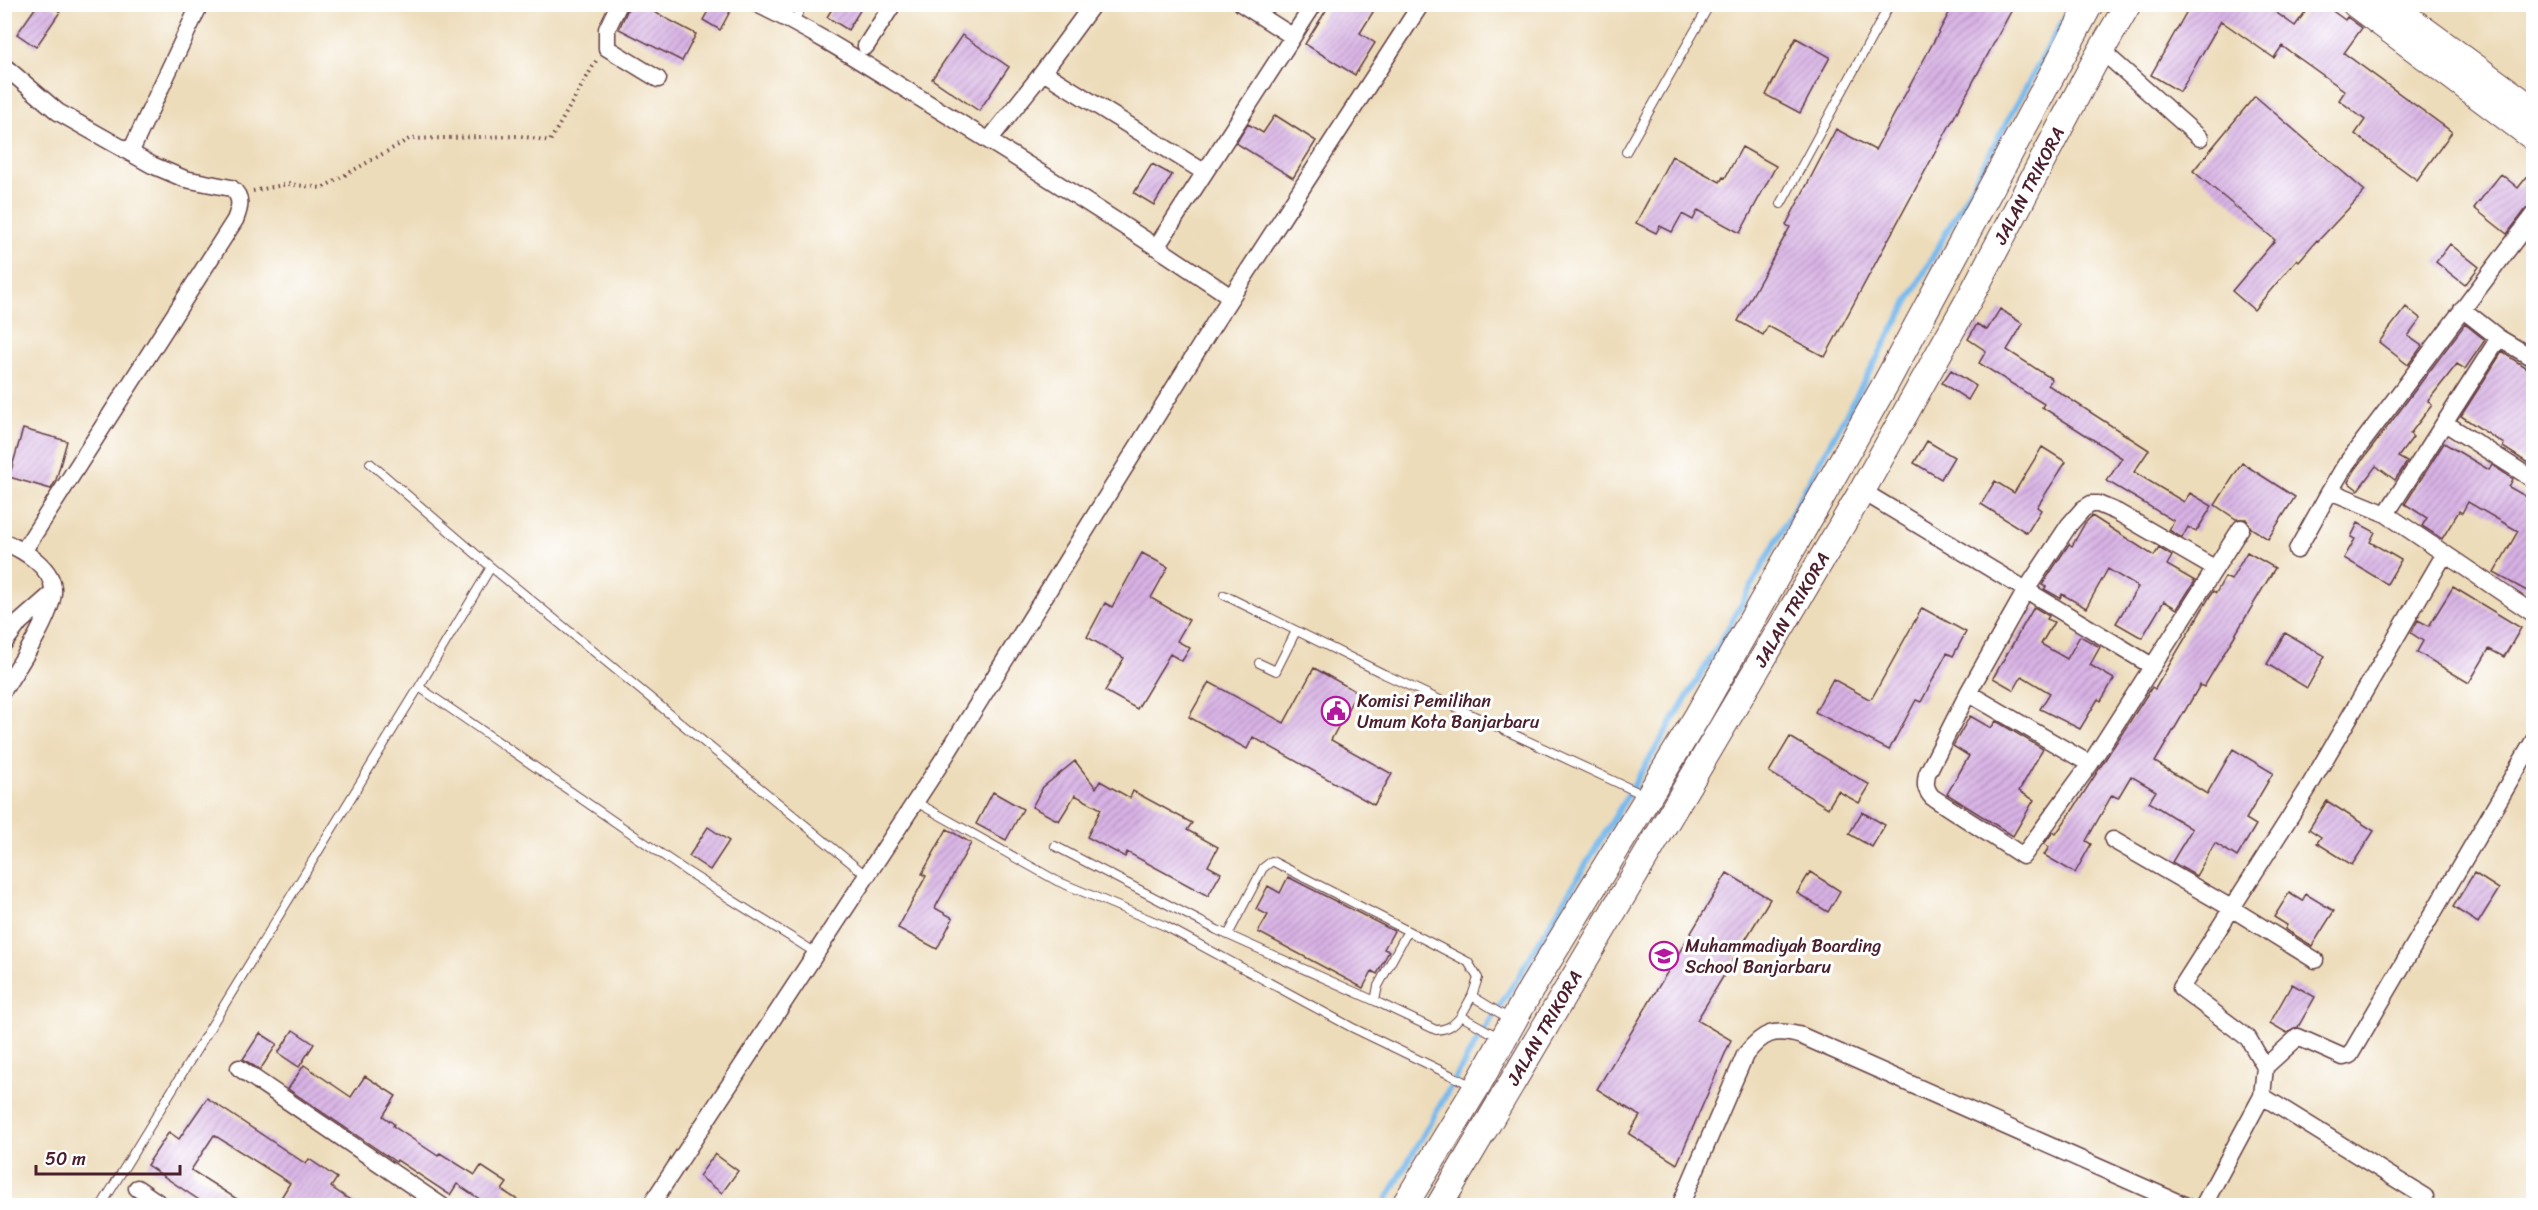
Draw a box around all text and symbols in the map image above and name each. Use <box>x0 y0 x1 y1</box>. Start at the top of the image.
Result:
street label: JALAN TRIKORA <box>1984 121 2074 251</box>
street label: JALAN TRIKORA <box>1745 546 1839 674</box>
place label: Komisi Pemilihan Umum Kota Banjarbaru <box>1357 685 1540 738</box>
public building icon: Komisi Pemilihan Umum Kota Banjarbaru <box>1320 695 1352 727</box>
place label: Muhammadiyah Boarding School Banjarbaru <box>1685 930 1881 983</box>
school or university icon: Muhammadiyah Boarding School Banjarbaru <box>1648 940 1680 972</box>
street label: JALAN TRIKORA <box>1497 964 1591 1092</box>
scale bar <box>36 1138 180 1176</box>
text: 50 m <box>45 1143 86 1175</box>

